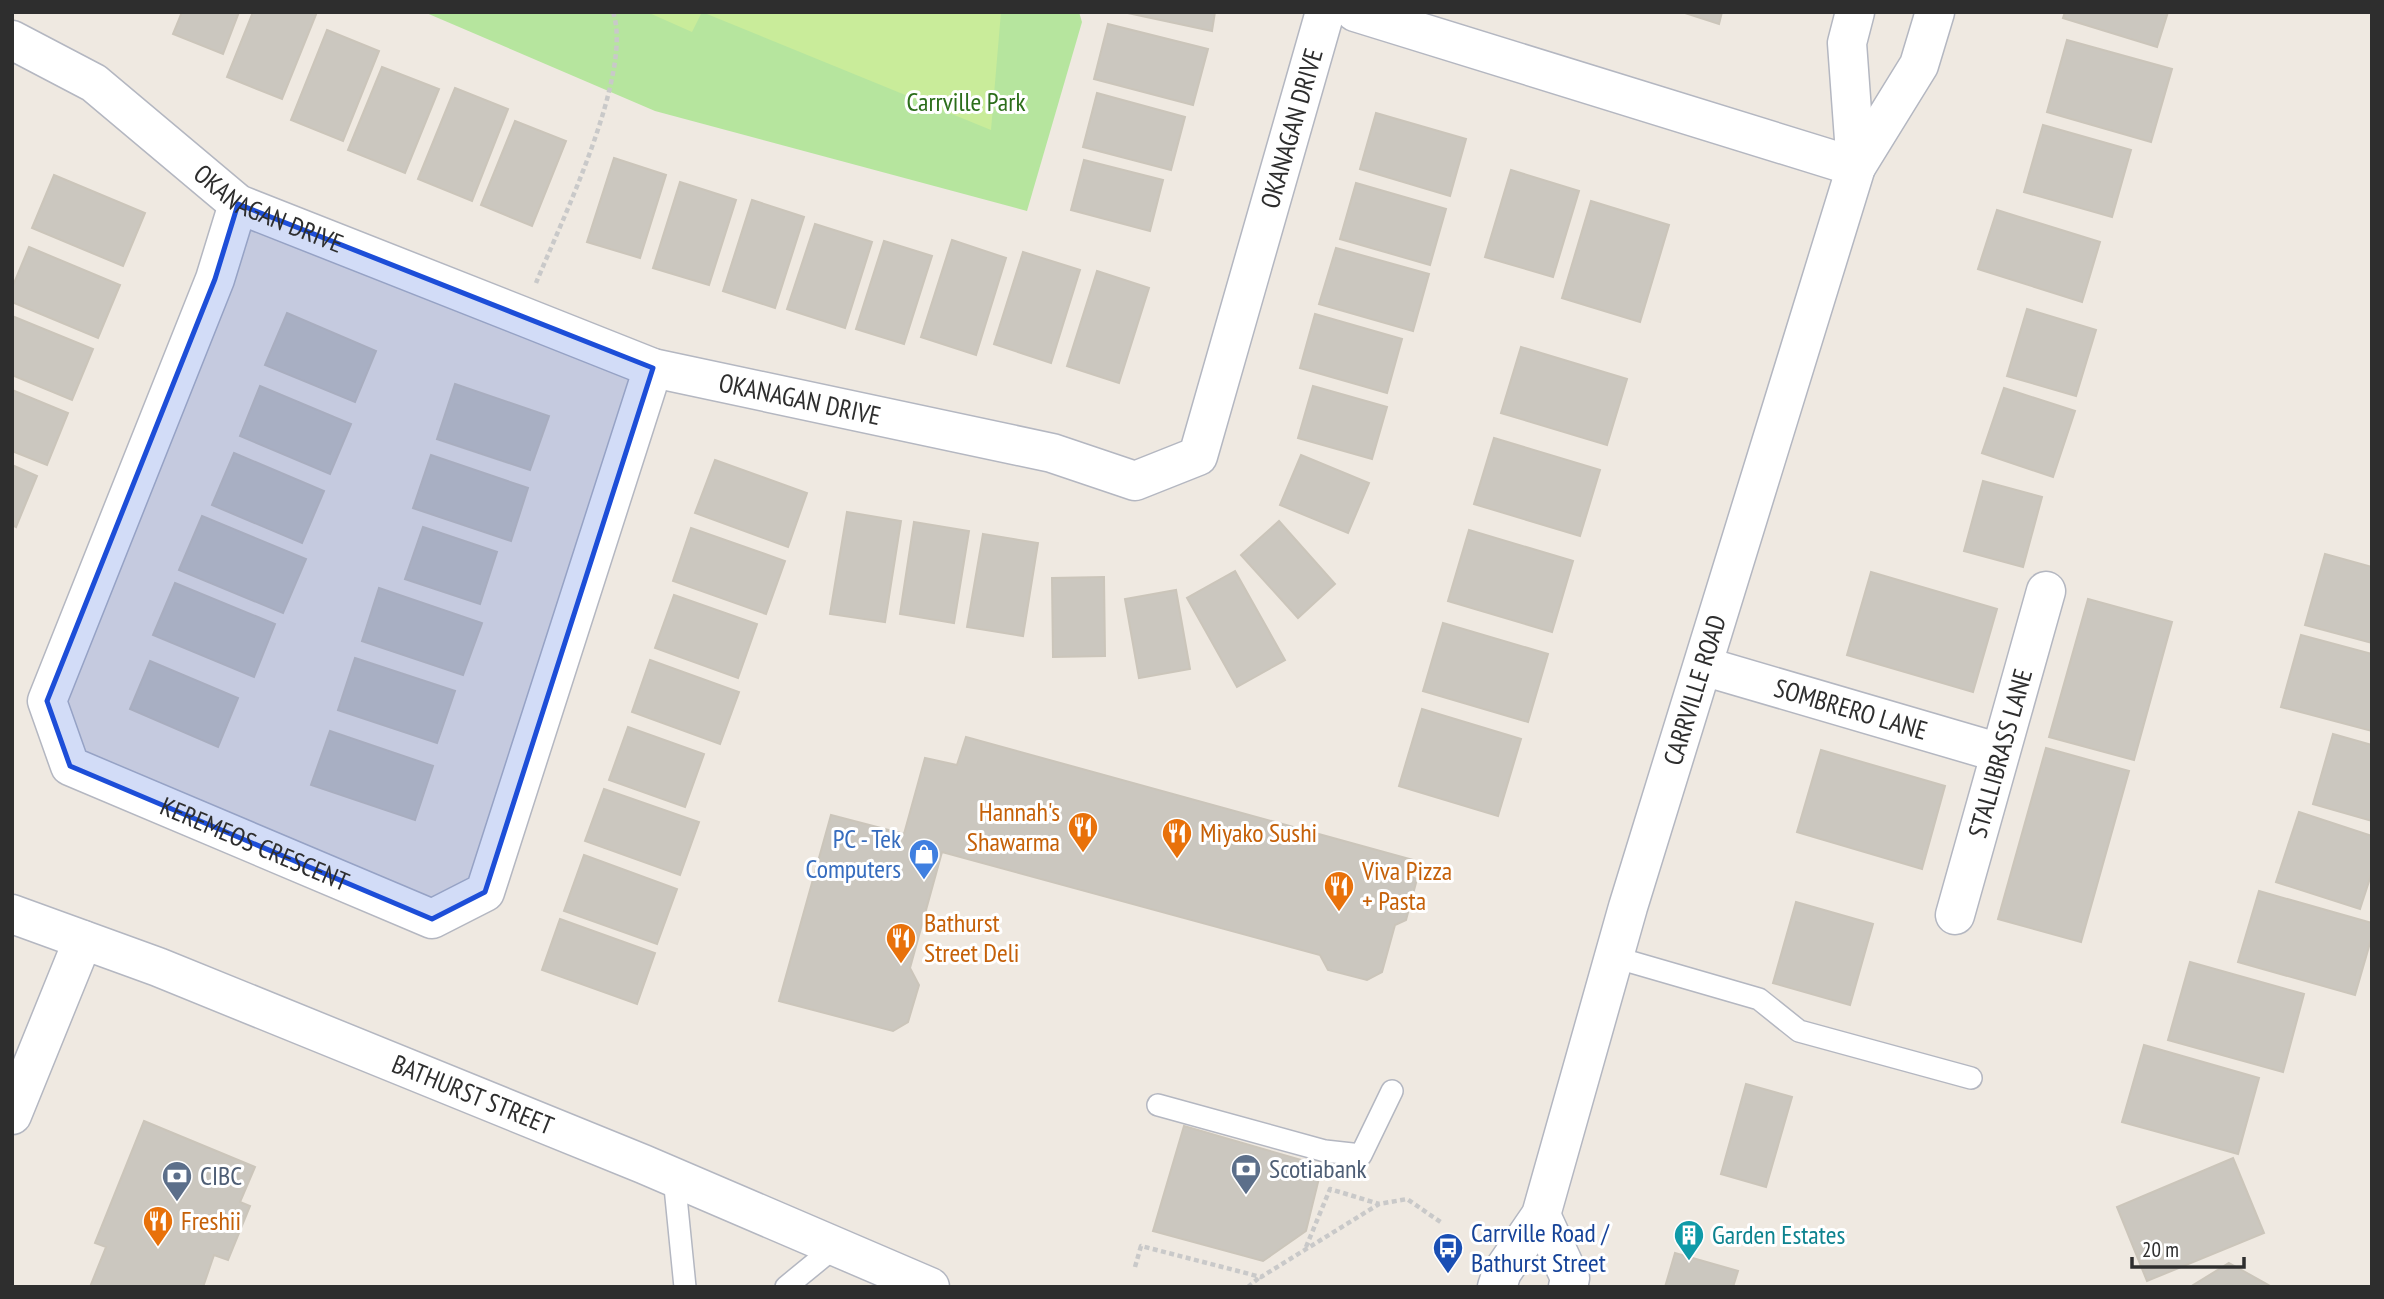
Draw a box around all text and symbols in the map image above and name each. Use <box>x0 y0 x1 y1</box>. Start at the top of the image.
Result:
street label: OKANAGAN DRIVE <box>1253 45 1330 212</box>
park label: Carrville Park <box>907 85 1025 118</box>
street label: OKANAGAN DRIVE <box>187 157 348 260</box>
street label: OKANAGAN DRIVE <box>716 365 884 432</box>
street label: CARRVILLE ROAD <box>1656 611 1733 769</box>
street label: STALLIBRASS LANE <box>1961 665 2039 841</box>
street label: SOMBRERO LANE <box>1771 671 1931 747</box>
street label: KEREMEOS CRESCENT <box>155 789 354 898</box>
place label: Hannah's Shawarma <box>967 795 1060 858</box>
restaurant icon: Hannah's Shawarma <box>1066 810 1100 854</box>
restaurant icon: Miyako Sushi <box>1160 816 1194 860</box>
place label: Miyako Sushi <box>1200 816 1317 849</box>
place label: PC - Tek Computers <box>805 822 901 885</box>
shop icon: PC - Tek Computers <box>907 837 941 881</box>
place label: Viva Pizza + Pasta <box>1361 854 1452 917</box>
restaurant icon: Viva Pizza + Pasta <box>1322 869 1356 913</box>
place label: Bathurst Street Deli <box>924 906 1019 969</box>
restaurant icon: Bathurst Street Deli <box>884 921 918 965</box>
street label: BATHURST STREET <box>387 1047 559 1142</box>
bank icon: Scotiabank <box>1229 1152 1263 1196</box>
place label: Scotiabank <box>1269 1152 1367 1185</box>
bank icon: CIBC <box>160 1159 194 1203</box>
place label: CIBC <box>200 1159 242 1192</box>
restaurant icon: Freshii <box>141 1204 175 1248</box>
place label: Freshii <box>181 1204 241 1237</box>
place label: Carrville Road / Bathurst Street <box>1471 1216 1610 1279</box>
building icon: Garden Estates <box>1672 1218 1706 1262</box>
place label: Garden Estates <box>1712 1218 1845 1251</box>
scale bar <box>2132 1226 2244 1270</box>
bus stop icon: Carrville Road / Bathurst Street <box>1431 1231 1465 1275</box>
text: 20 m <box>2142 1236 2179 1263</box>

